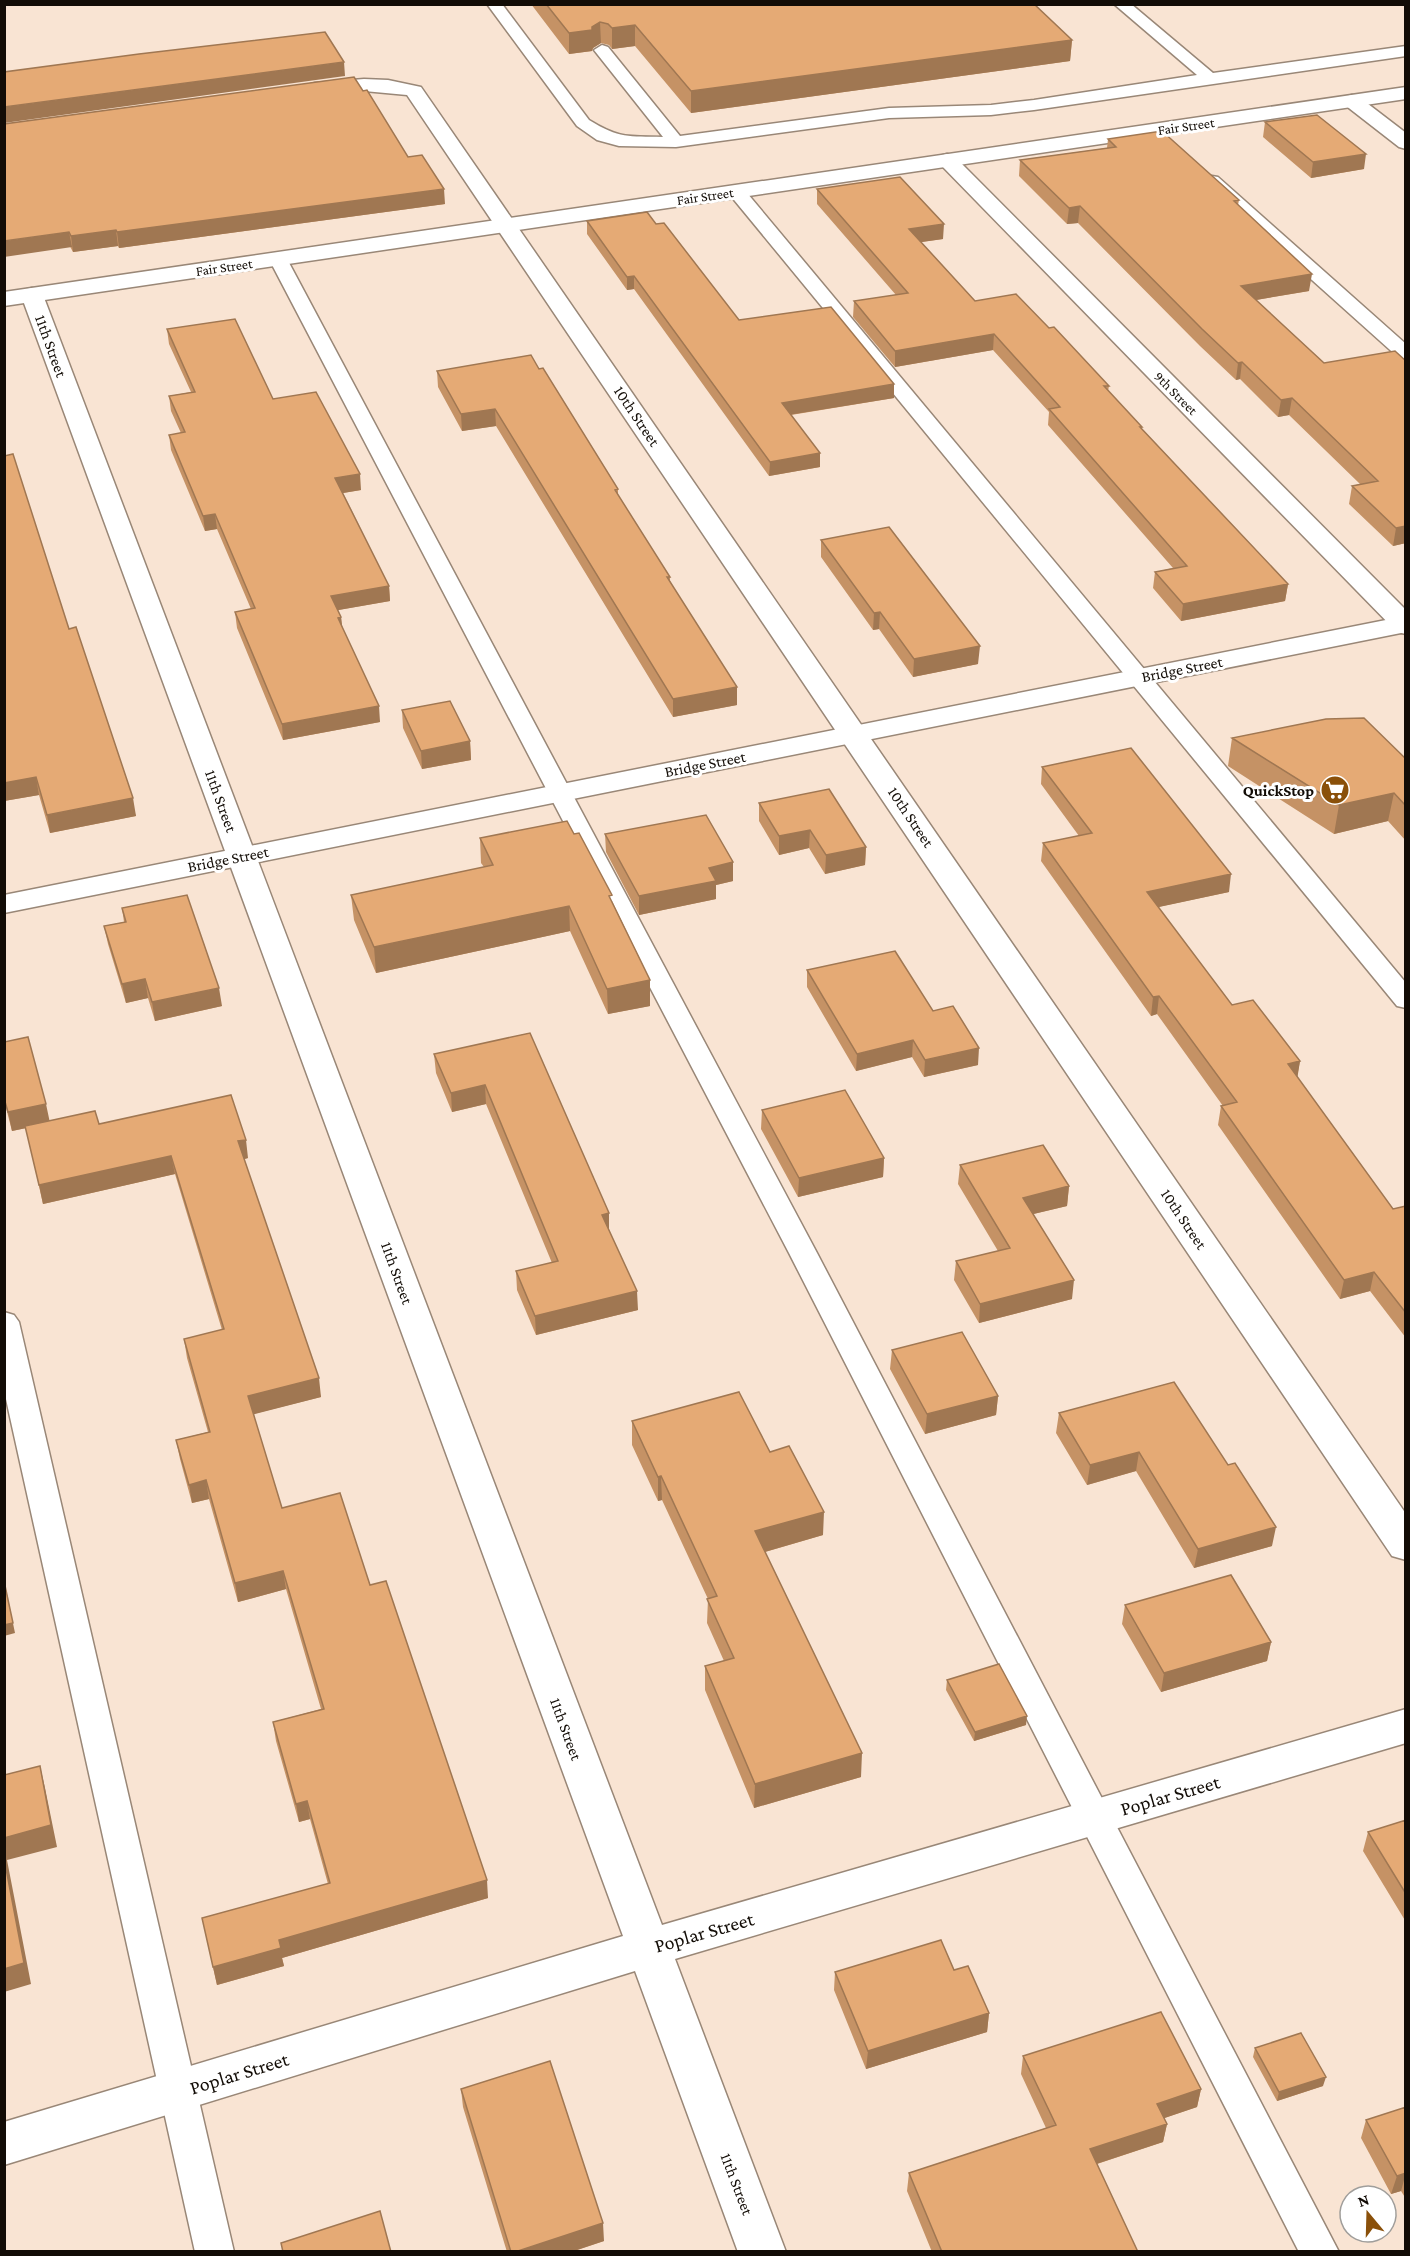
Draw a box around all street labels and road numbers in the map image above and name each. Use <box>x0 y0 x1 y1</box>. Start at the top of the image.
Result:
street label: Fair Street <box>1157 114 1216 138</box>
street label: Fair Street <box>676 184 735 208</box>
street label: Fair Street <box>195 255 254 279</box>
street label: 11th Street <box>32 313 70 380</box>
street label: 9th Street <box>1151 368 1201 418</box>
street label: 10th Street <box>611 383 664 450</box>
street label: Bridge Street <box>1140 653 1225 686</box>
street label: Bridge Street <box>663 748 748 781</box>
street label: 11th Street <box>202 768 240 835</box>
street label: 10th Street <box>885 784 938 851</box>
street label: Bridge Street <box>186 843 271 876</box>
street label: 10th Street <box>1158 1186 1211 1253</box>
street label: 11th Street <box>378 1240 416 1307</box>
street label: 11th Street <box>547 1696 585 1763</box>
street label: Poplar Street <box>1118 1770 1223 1821</box>
street label: Poplar Street <box>652 1907 757 1958</box>
street label: Poplar Street <box>187 2047 292 2099</box>
street label: 11th Street <box>717 2151 757 2218</box>

